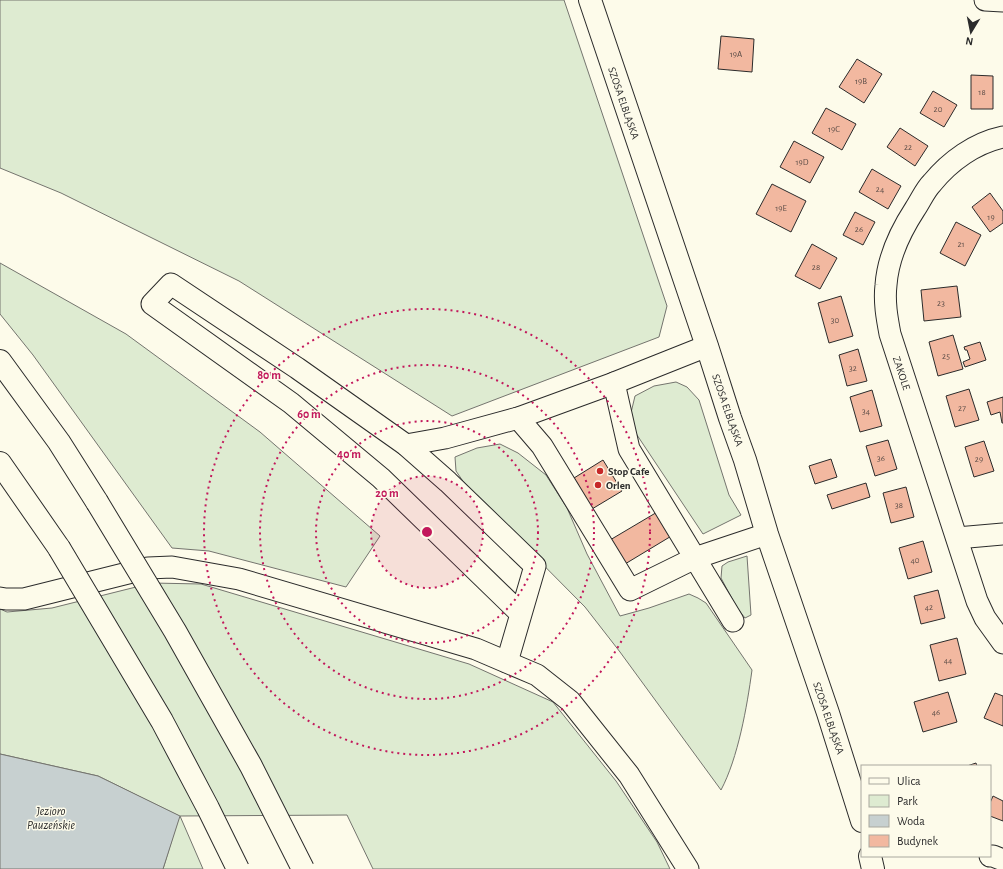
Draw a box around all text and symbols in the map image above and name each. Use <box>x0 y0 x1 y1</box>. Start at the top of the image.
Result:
north arrow <box>951 12 991 52</box>
text: N <box>965 35 974 47</box>
house number: 19A <box>730 50 742 59</box>
street label: SZOSA ELBLĄSKA <box>606 66 641 141</box>
house number: 19B <box>855 77 867 86</box>
house number: 18 <box>978 88 986 97</box>
house number: 20 <box>934 105 943 114</box>
house number: 19C <box>828 125 840 134</box>
house number: 22 <box>904 143 912 152</box>
house number: 19D <box>795 158 809 167</box>
house number: 24 <box>876 185 885 194</box>
house number: 19E <box>775 204 787 213</box>
house number: 19 <box>987 213 995 222</box>
house number: 26 <box>855 225 863 234</box>
house number: 21 <box>957 240 965 249</box>
house number: 28 <box>812 263 820 272</box>
house number: 23 <box>937 299 945 308</box>
house number: 30 <box>831 316 839 325</box>
house number: 25 <box>942 352 950 361</box>
street label: ZAKOLE <box>891 355 912 392</box>
house number: 32 <box>849 364 857 373</box>
text: 80 m <box>257 369 281 381</box>
street label: SZOSA ELBLĄSKA <box>710 373 745 448</box>
house number: 27 <box>958 404 966 413</box>
house number: 34 <box>862 407 871 416</box>
text: 60 m <box>297 408 321 420</box>
text: 40 m <box>337 448 361 460</box>
house number: 36 <box>877 454 885 463</box>
house number: 29 <box>975 455 983 464</box>
marker: Stop Cafe <box>595 466 605 476</box>
place label: Stop Cafe <box>608 466 649 477</box>
marker: Orlen <box>593 480 603 490</box>
place label: Orlen <box>606 480 631 491</box>
text: 20 m <box>375 487 399 499</box>
house number: 38 <box>895 501 903 510</box>
centre of rings <box>420 525 434 539</box>
house number: 40 <box>910 556 920 565</box>
house number: 42 <box>925 603 933 612</box>
house number: 44 <box>944 656 953 665</box>
street label: SZOSA ELBLĄSKA <box>811 681 846 756</box>
house number: 46 <box>932 708 940 717</box>
legend <box>861 765 991 857</box>
text: Ulica <box>897 775 921 787</box>
text: Park <box>897 795 918 807</box>
water label: Jezioro Pauzeńskie <box>27 805 75 831</box>
text: Woda <box>897 815 925 827</box>
text: Budynek <box>897 835 939 848</box>

